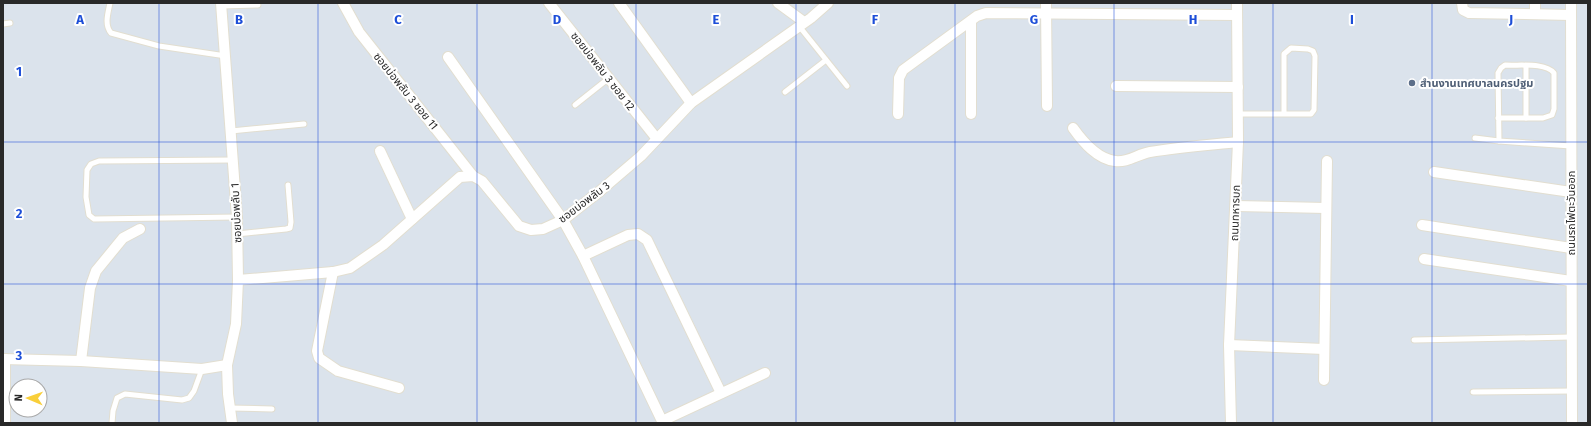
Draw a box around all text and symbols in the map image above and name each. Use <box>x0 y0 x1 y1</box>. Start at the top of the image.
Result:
text: A <box>75 12 84 27</box>
text: B <box>235 12 243 27</box>
text: C <box>394 12 402 27</box>
text: D <box>553 12 562 27</box>
text: E <box>713 12 720 27</box>
text: F <box>872 12 879 27</box>
text: G <box>1030 12 1038 27</box>
text: H <box>1189 12 1197 27</box>
text: I <box>1350 12 1354 27</box>
text: J <box>1508 12 1513 27</box>
street label: ซอยบ่อพลับ 3 ซอย 12 <box>568 30 637 113</box>
street label: ซอยบ่อพลับ 3 ซอย 11 <box>371 50 441 132</box>
text: 1 <box>16 64 22 79</box>
place label: สำนงานเทศบาลนครปฐม <box>1420 77 1533 90</box>
marker: สำนงานเทศบาลนครปฐม <box>1407 78 1417 88</box>
street label: ถนนรถไฟตะวันออก <box>1565 171 1578 255</box>
street label: ซอยบ่อพลับ 3 <box>556 179 613 226</box>
street label: ซอยบ่อพลับ 1 <box>228 183 245 243</box>
street label: ถนนทหารบก <box>1228 185 1243 241</box>
text: 2 <box>16 206 23 221</box>
text: 3 <box>15 348 23 363</box>
north arrow <box>8 378 48 418</box>
text: N <box>12 394 25 402</box>

